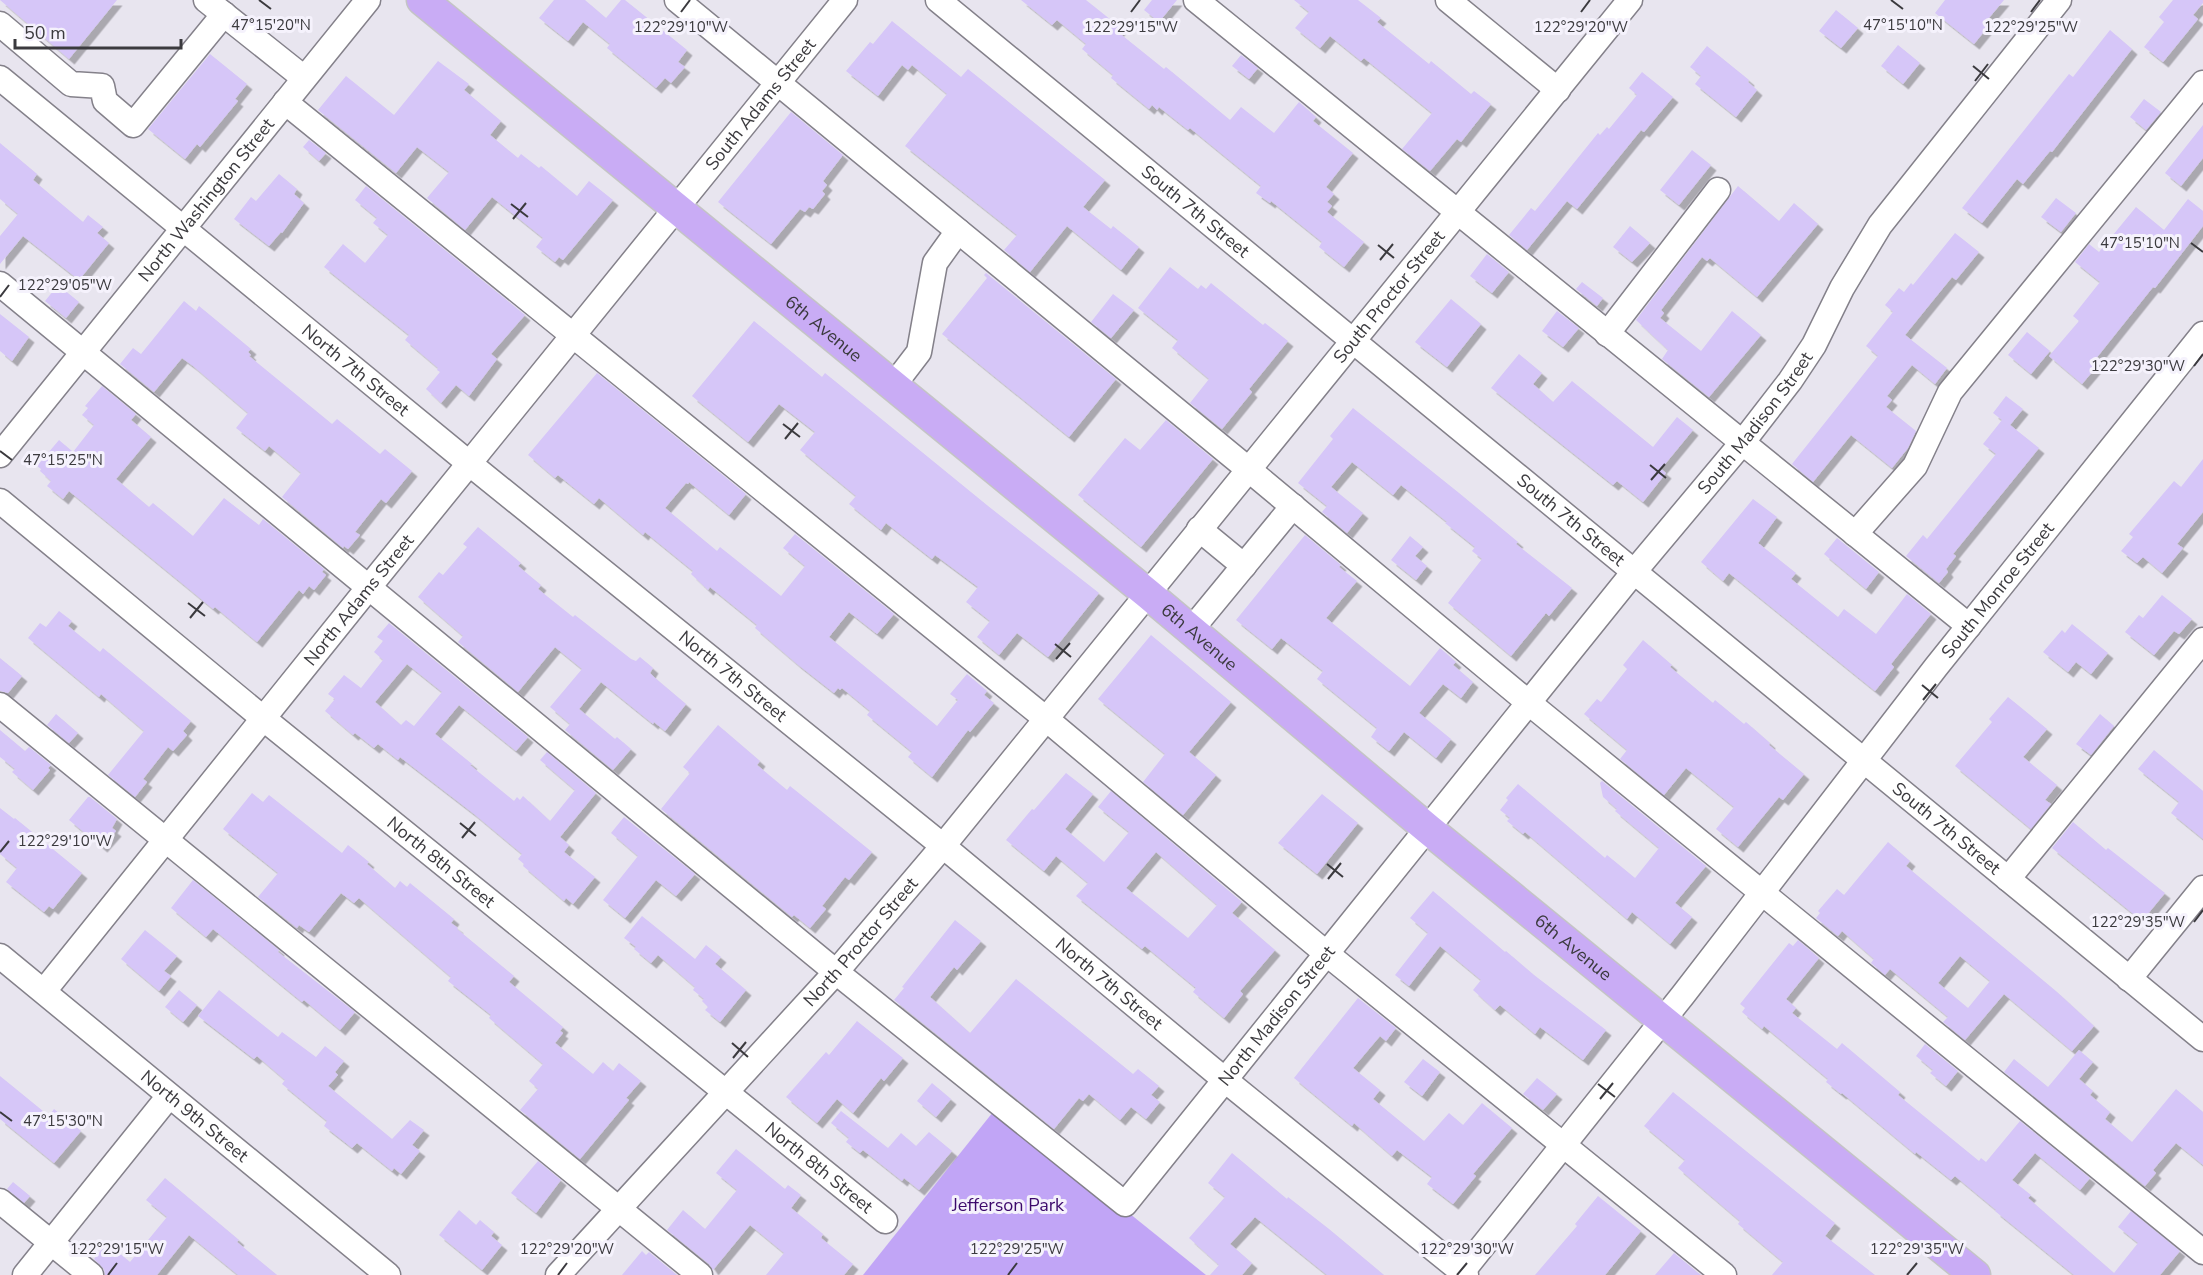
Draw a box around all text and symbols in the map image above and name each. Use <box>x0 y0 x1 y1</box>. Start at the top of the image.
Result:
scale bar <box>15 12 182 50</box>
text: 47°15'20"N <box>231 15 311 35</box>
text: 47°15'10"N <box>1863 15 1943 35</box>
text: 122°29'10"W <box>634 17 729 37</box>
text: 122°29'15"W <box>1084 17 1179 37</box>
text: 122°29'20"W <box>1534 17 1629 37</box>
text: 122°29'25"W <box>1984 17 2079 37</box>
text: 50 m <box>24 21 66 45</box>
street label: South Adams Street <box>700 33 822 175</box>
street label: North Washington Street <box>133 113 280 287</box>
street label: South 7th Street <box>1136 160 1255 263</box>
street label: South Proctor Street <box>1328 225 1451 368</box>
text: 47°15'10"N <box>2100 233 2180 253</box>
text: 122°29'05"W <box>18 275 113 295</box>
street label: 6th Avenue <box>780 290 867 367</box>
street label: North 7th Street <box>297 319 415 422</box>
street label: South Madison Street <box>1692 346 1819 499</box>
text: 122°29'30"W <box>2091 356 2186 376</box>
text: 47°15'25"N <box>23 450 103 470</box>
street label: South 7th Street <box>1512 468 1631 572</box>
street label: South Monroe Street <box>1936 517 2060 663</box>
street label: North Adams Street <box>298 529 420 671</box>
street label: 6th Avenue <box>1156 598 1243 676</box>
street label: North 7th Street <box>674 625 792 728</box>
street label: South 7th Street <box>1887 777 2006 880</box>
street label: North 8th Street <box>382 811 501 914</box>
text: 122°29'10"W <box>18 831 113 851</box>
street label: North Proctor Street <box>798 872 924 1012</box>
street label: 6th Avenue <box>1530 909 1617 986</box>
text: 122°29'35"W <box>2091 912 2186 932</box>
street label: North 7th Street <box>1050 932 1168 1036</box>
street label: North Madison Street <box>1213 940 1341 1091</box>
street label: North 9th Street <box>136 1065 254 1168</box>
text: 47°15'30"N <box>23 1111 103 1131</box>
street label: North 8th Street <box>760 1117 879 1219</box>
park label: Jefferson Park <box>951 1193 1065 1217</box>
text: 122°29'15"W <box>70 1239 165 1259</box>
text: 122°29'20"W <box>520 1239 615 1259</box>
text: 122°29'25"W <box>970 1239 1065 1259</box>
text: 122°29'30"W <box>1420 1239 1515 1259</box>
text: 122°29'35"W <box>1870 1239 1965 1259</box>

